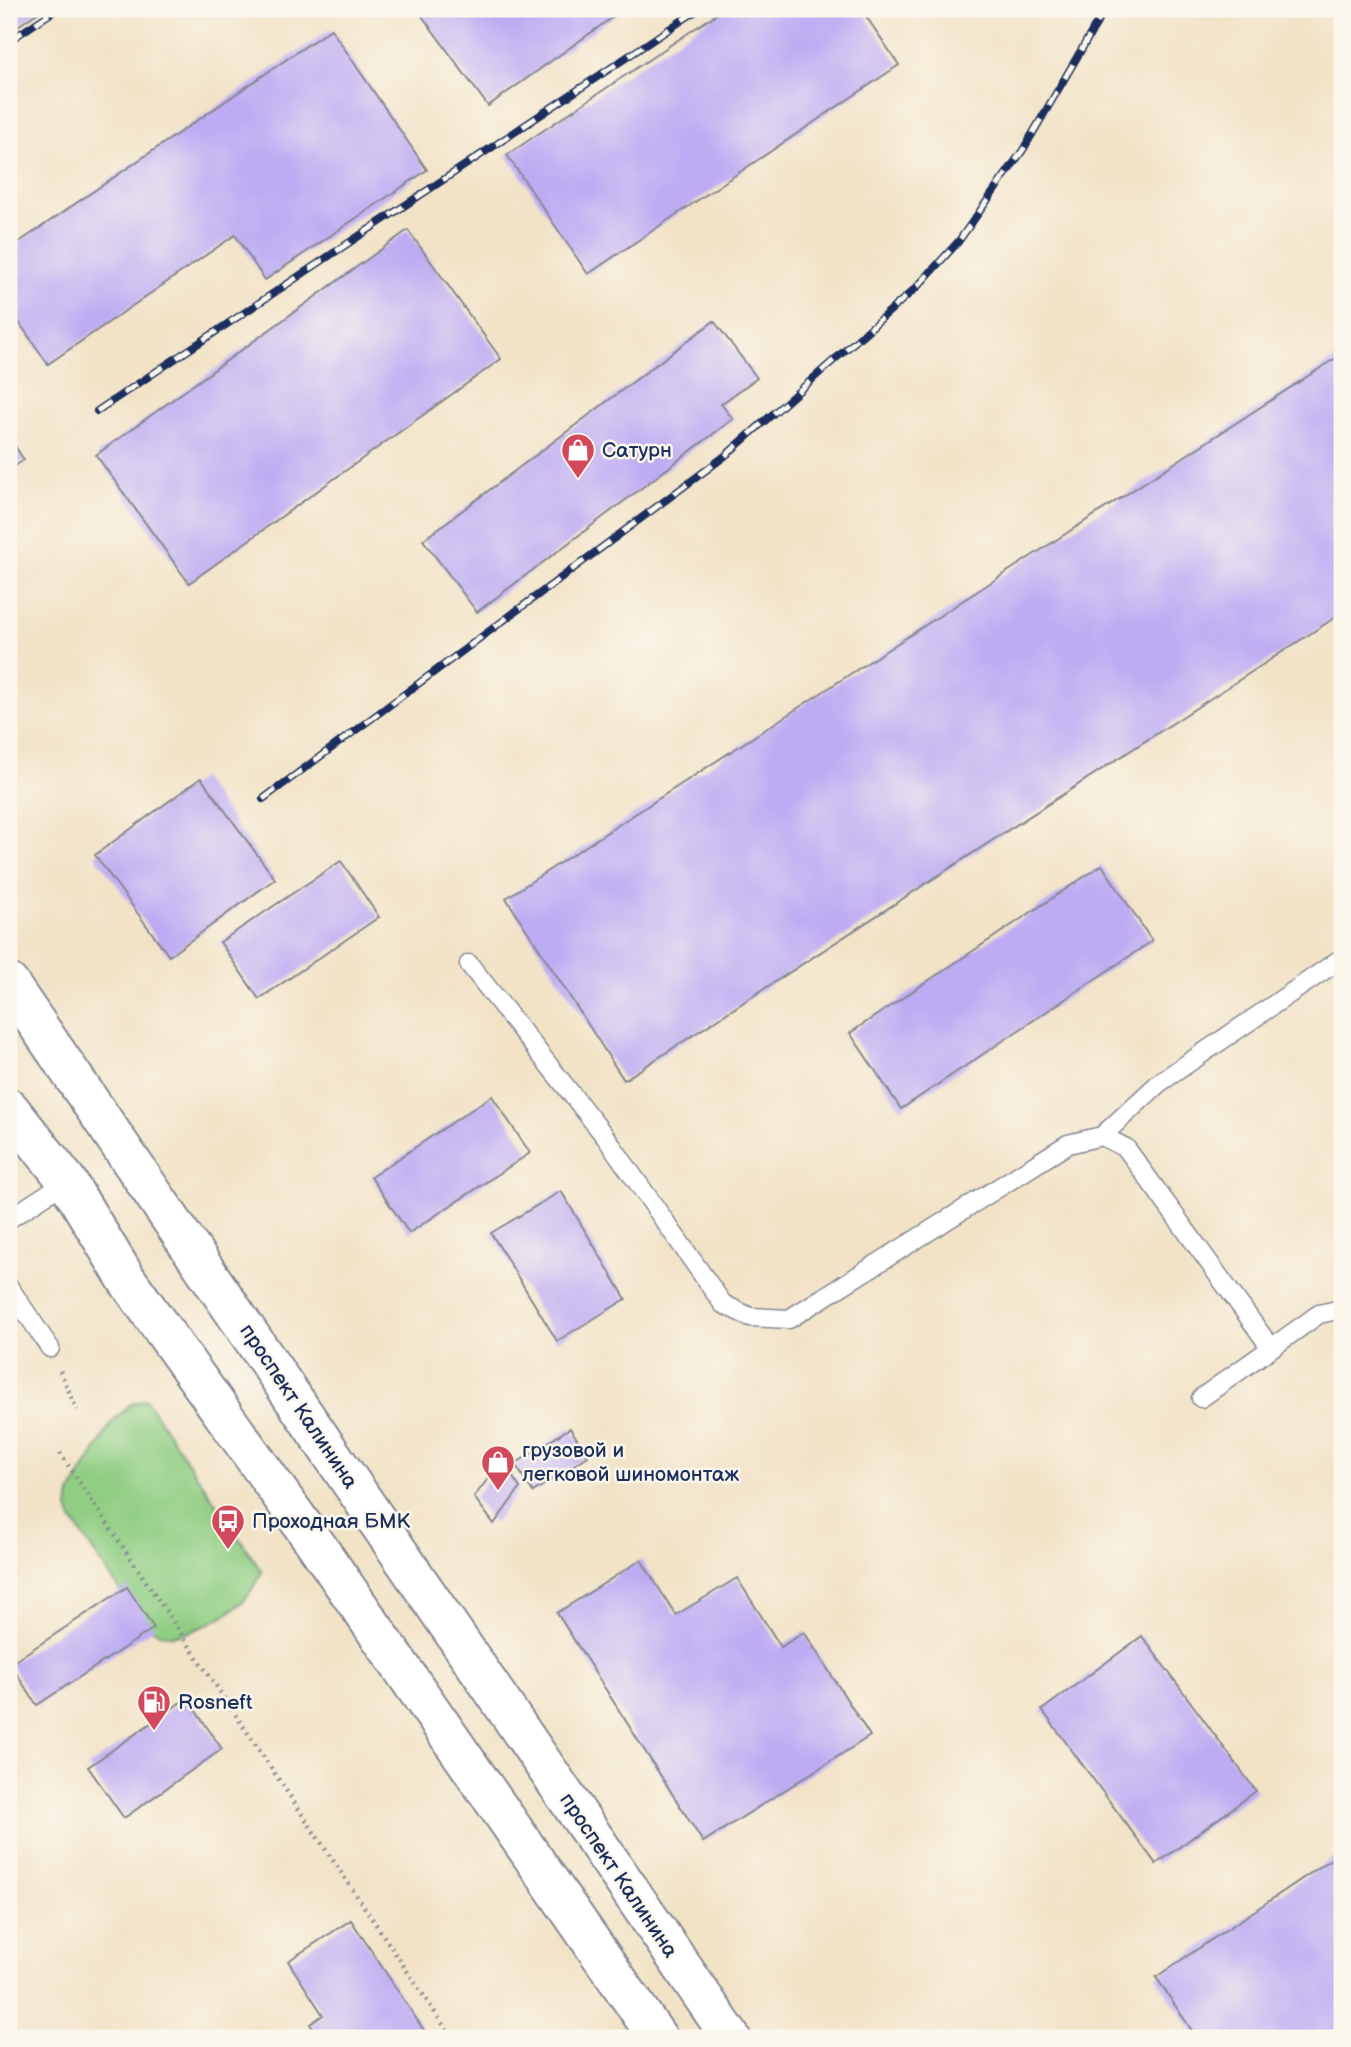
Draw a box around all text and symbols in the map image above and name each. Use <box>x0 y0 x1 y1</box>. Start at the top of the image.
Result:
shop icon: Сатурн <box>559 431 597 480</box>
place label: Сатурн <box>602 438 672 463</box>
street label: проспект Калинина <box>234 1319 363 1494</box>
place label: грузовой и легковой шиномонтаж <box>522 1438 739 1487</box>
shop icon: грузовой и легковой шиномонтаж <box>479 1443 517 1492</box>
bus stop icon: Проходная БМК <box>209 1502 247 1551</box>
place label: Проходная БМК <box>252 1509 410 1534</box>
fuel station icon: Rosneft <box>135 1683 173 1732</box>
place label: Rosneft <box>178 1690 253 1715</box>
street label: проспект Калинина <box>554 1788 683 1963</box>

